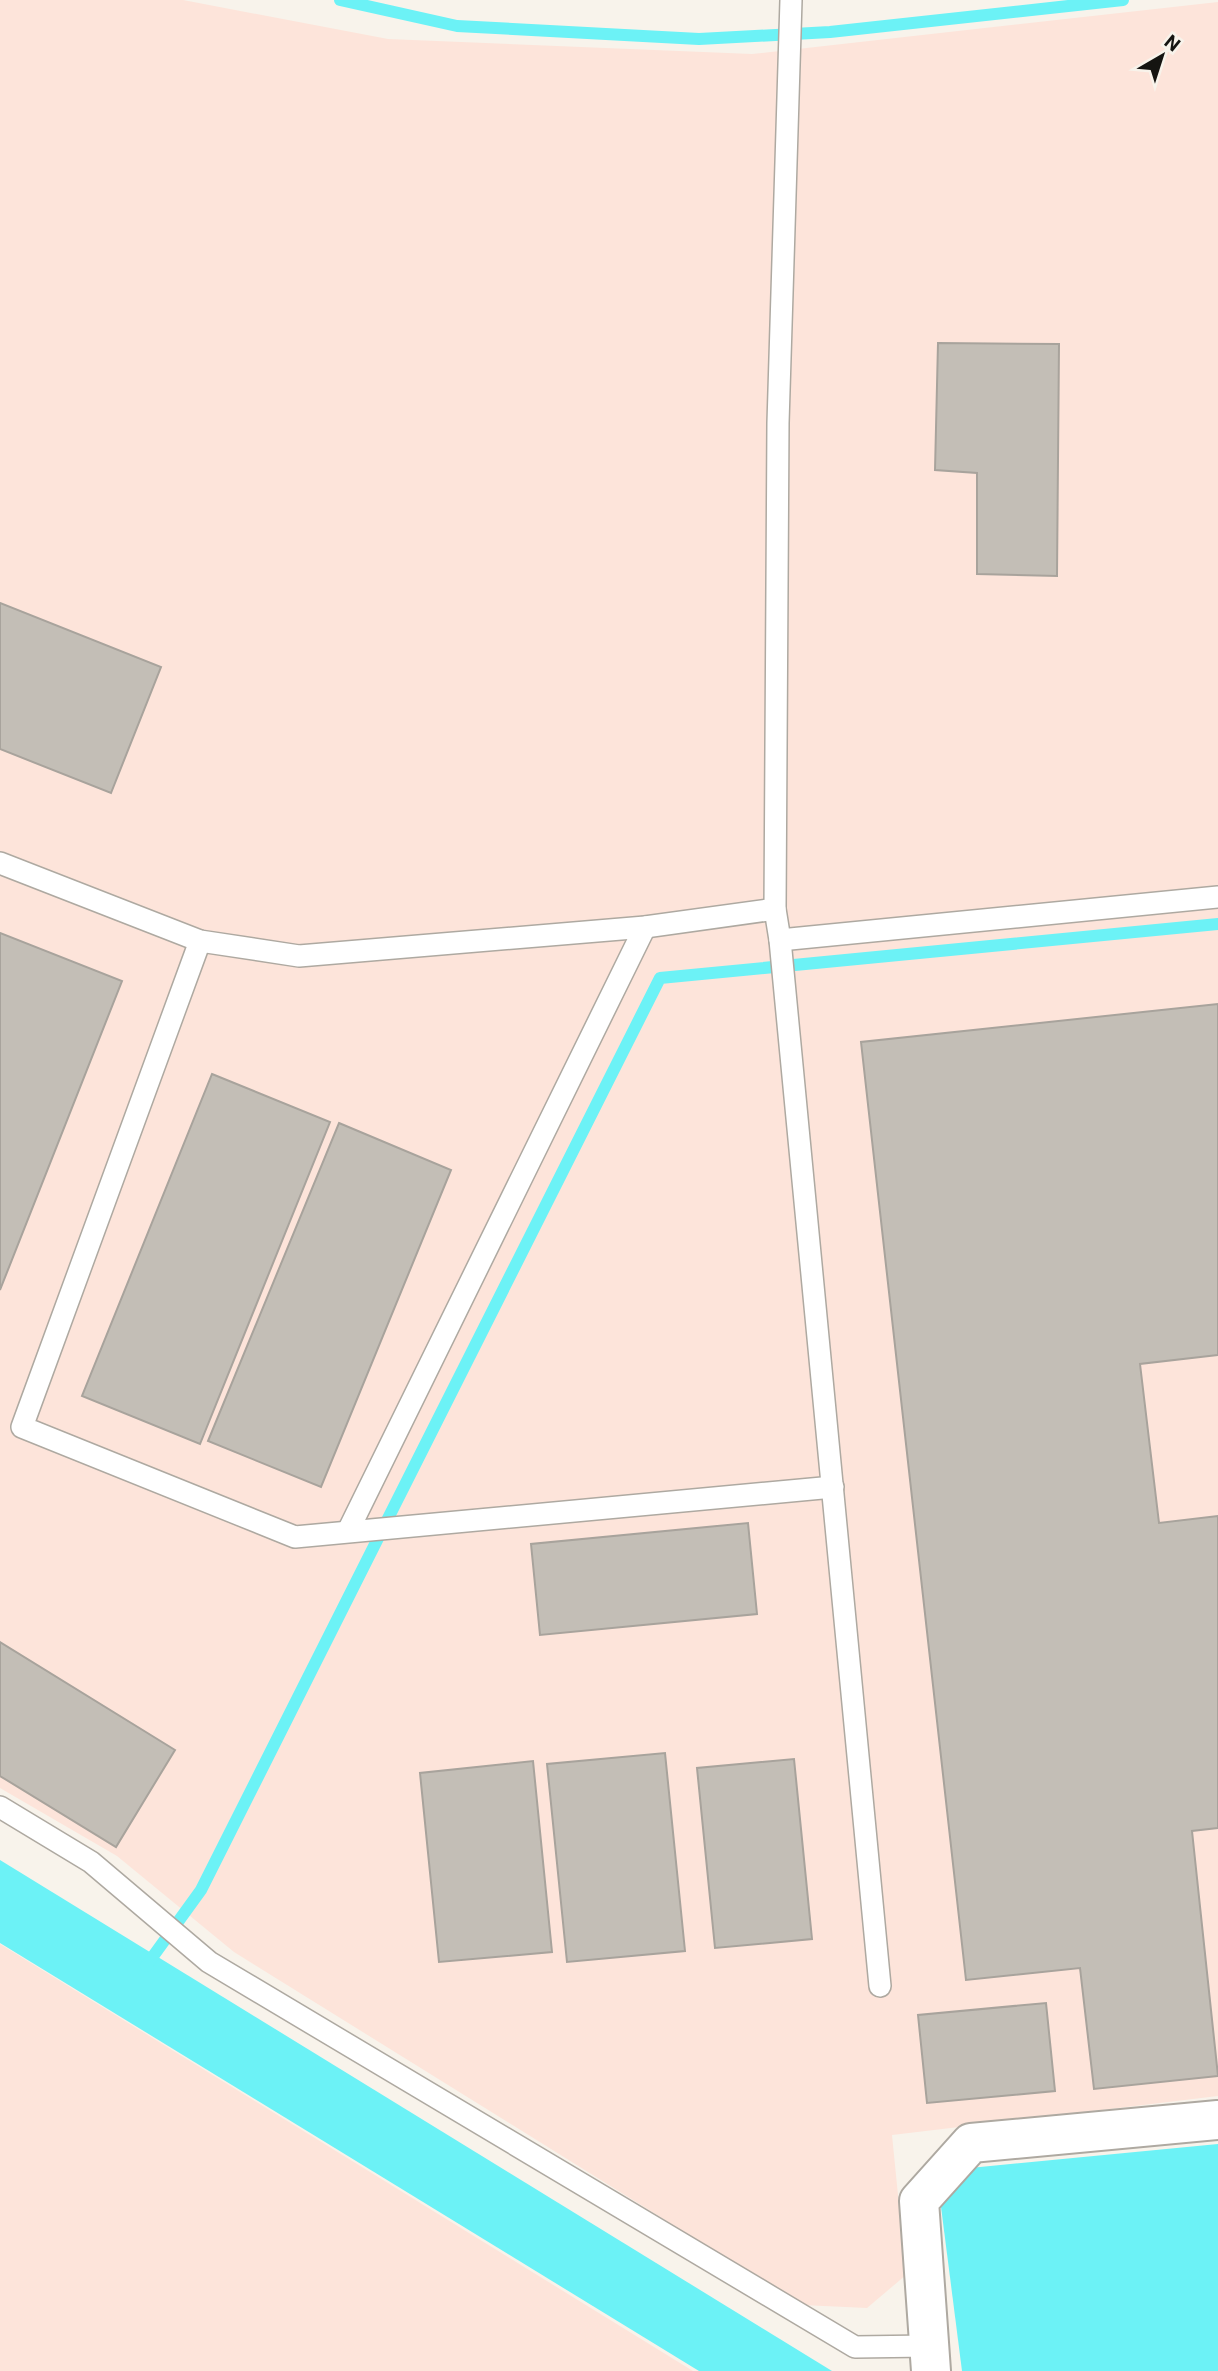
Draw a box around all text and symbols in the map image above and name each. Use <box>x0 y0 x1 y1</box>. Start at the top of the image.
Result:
north arrow <box>1127 21 1197 91</box>
text: N <box>1160 30 1185 56</box>

